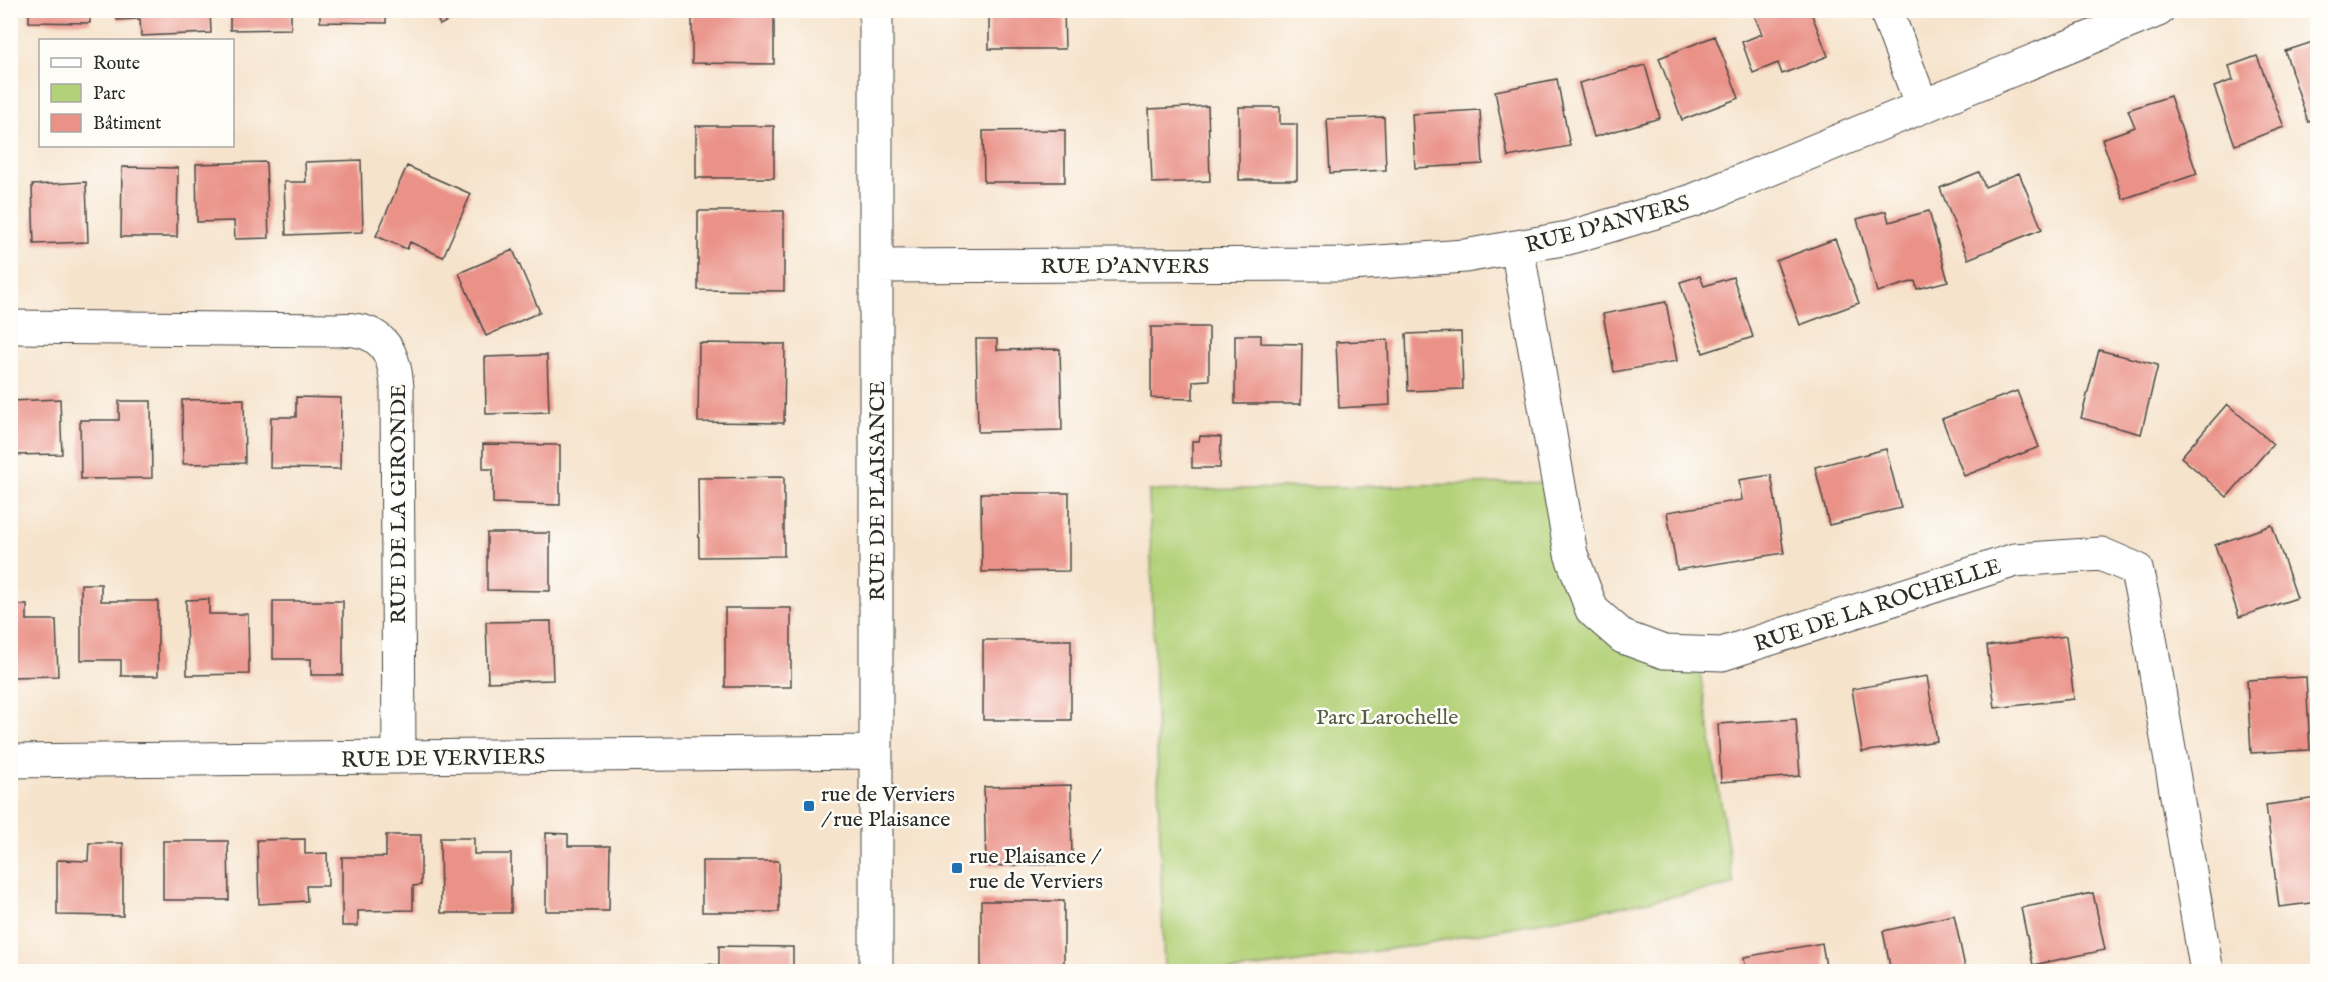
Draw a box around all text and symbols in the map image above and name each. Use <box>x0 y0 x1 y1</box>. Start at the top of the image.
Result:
legend <box>39 39 234 147</box>
text: Route <box>93 53 140 76</box>
text: Parc <box>93 83 126 106</box>
text: Bâtiment <box>93 113 162 136</box>
street label: RUE D'ANVERS <box>1522 190 1693 260</box>
street label: RUE D'ANVERS <box>1041 253 1209 281</box>
street label: RUE DE PLAISANCE <box>864 381 892 601</box>
street label: RUE DE LA GIRONDE <box>385 384 413 624</box>
street label: RUE DE LA ROCHELLE <box>1751 553 2005 659</box>
park label: Parc Larochelle <box>1316 704 1458 732</box>
street label: RUE DE VERVIERS <box>341 743 545 775</box>
place label: rue de Verviers / rue Plaisance <box>821 781 955 834</box>
marker: rue de Verviers / rue Plaisance <box>802 799 816 813</box>
place label: rue Plaisance / rue de Verviers <box>969 843 1103 896</box>
marker: rue Plaisance / rue de Verviers <box>950 861 964 875</box>

